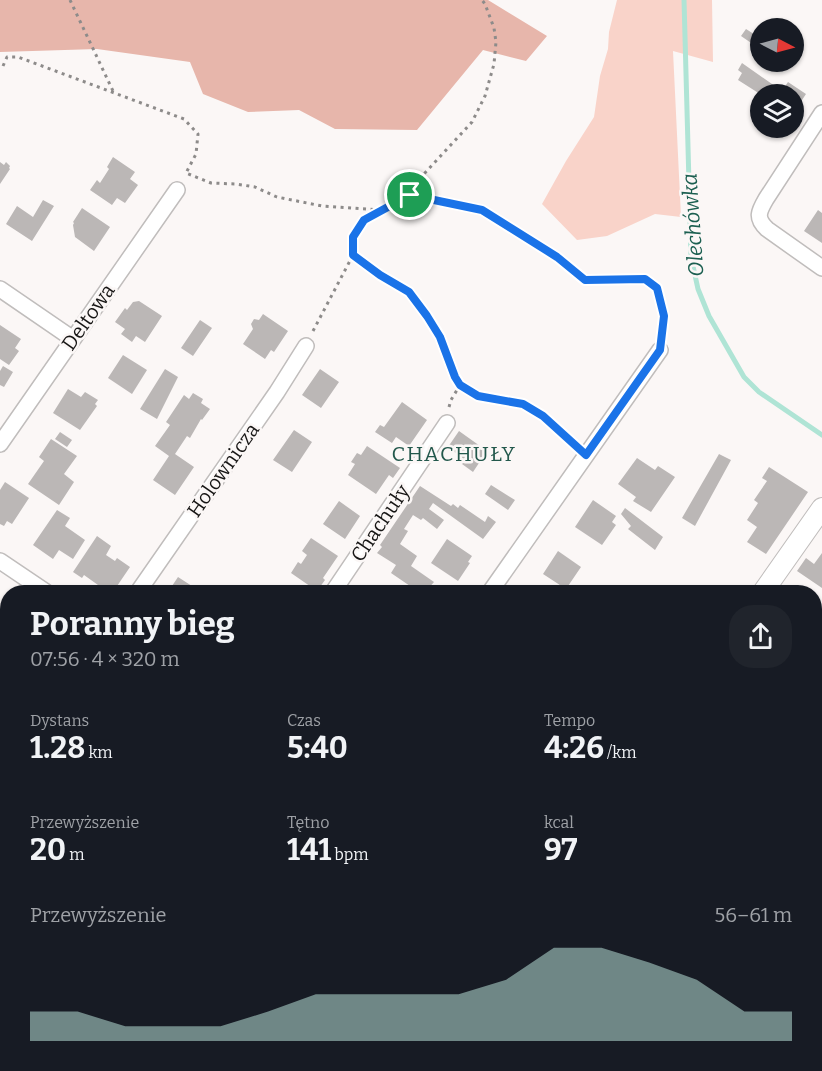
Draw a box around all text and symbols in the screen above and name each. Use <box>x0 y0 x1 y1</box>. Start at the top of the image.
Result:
north arrow <box>750 18 804 72</box>
map controls <box>750 18 804 138</box>
button: layers <box>750 84 804 138</box>
pin <box>384 169 435 220</box>
water label: Olechówka <box>676 172 710 278</box>
icon: arrive <box>393 178 426 211</box>
street label: Deltowa <box>56 279 120 355</box>
street label: Holownicza <box>182 418 264 522</box>
district label: CHACHUŁY <box>391 441 517 467</box>
street label: Chachuły <box>345 480 415 566</box>
text: Poranny bieg <box>30 604 235 644</box>
button: share <box>729 605 792 668</box>
text: 07:56 · 4 × 320 m <box>30 647 180 671</box>
text: Dystans <box>30 711 89 730</box>
text: Czas <box>287 711 321 730</box>
text: Tempo <box>544 711 595 730</box>
text: 1.28 <box>30 730 85 766</box>
text: 5:40 <box>287 730 348 766</box>
text: 4:26 <box>544 730 604 766</box>
text: km <box>85 743 112 762</box>
text: /km <box>604 743 636 762</box>
text: Przewyższenie <box>30 813 139 832</box>
text: Tętno <box>287 813 329 832</box>
text: kcal <box>544 813 574 832</box>
text: 20 <box>30 832 66 868</box>
text: 141 <box>287 832 331 868</box>
text: 97 <box>544 832 577 868</box>
text: m <box>66 845 84 864</box>
text: bpm <box>331 845 368 864</box>
text: Przewyższenie <box>30 903 167 927</box>
text: 56–61 m <box>715 903 792 927</box>

